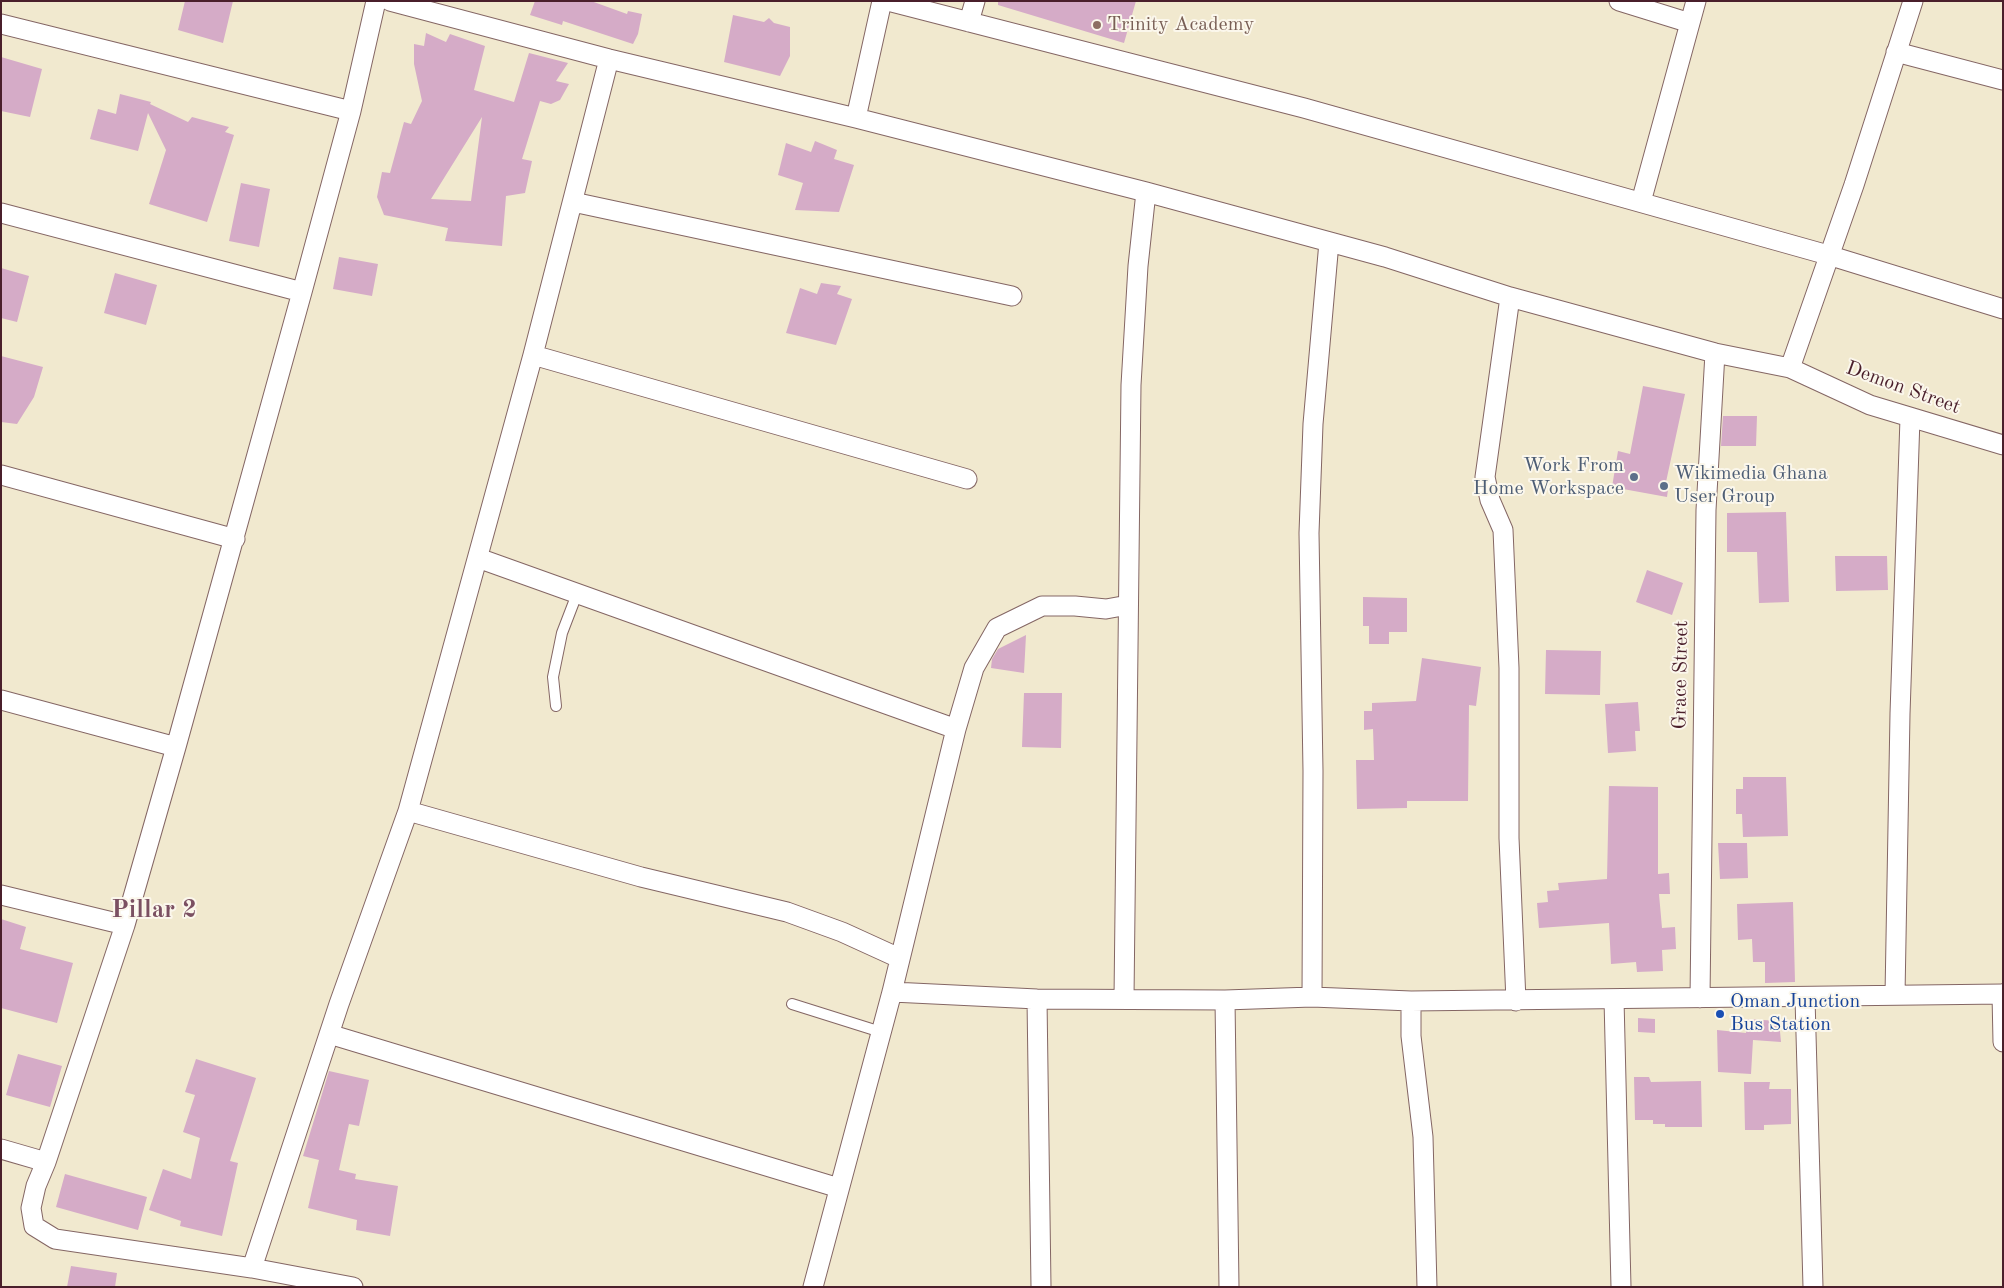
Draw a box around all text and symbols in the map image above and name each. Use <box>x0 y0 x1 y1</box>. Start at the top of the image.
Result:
place label: Trinity Academy <box>1107 13 1254 37</box>
marker: Trinity Academy <box>1091 19 1103 31</box>
street label: Demon Street <box>1843 356 1963 420</box>
place label: Work From Home Workspace <box>1473 454 1624 501</box>
place label: Wikimedia Ghana User Group <box>1674 462 1828 509</box>
marker: Work From Home Workspace <box>1628 471 1640 483</box>
marker: Wikimedia Ghana User Group <box>1658 480 1670 492</box>
street label: Grace Street <box>1668 620 1694 730</box>
district label: Pillar 2 <box>111 895 197 925</box>
place label: Oman Junction Bus Station <box>1730 990 1860 1037</box>
marker: Oman Junction Bus Station <box>1714 1008 1726 1020</box>

